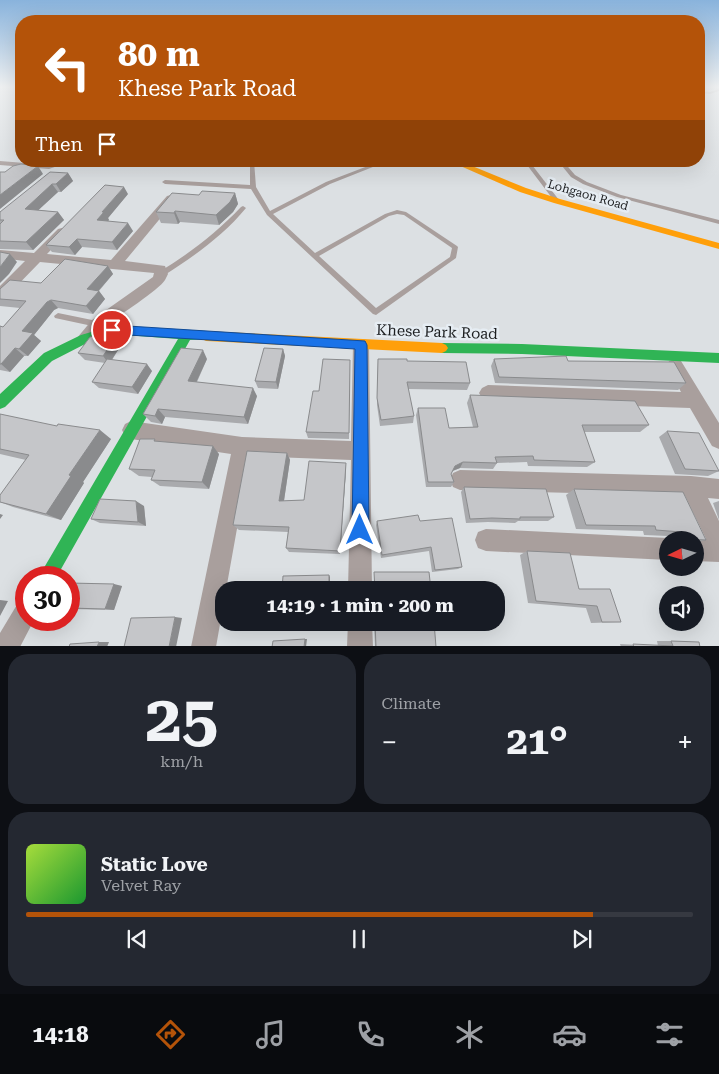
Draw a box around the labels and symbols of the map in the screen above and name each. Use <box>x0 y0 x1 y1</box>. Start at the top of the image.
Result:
street label: Lohgaon Road <box>546 177 630 213</box>
pin <box>91 309 133 351</box>
street label: Khese Park Road <box>376 321 498 343</box>
position arrow <box>333 503 385 555</box>
north arrow <box>659 531 704 576</box>
speed limit sign: 30 <box>15 566 80 631</box>

